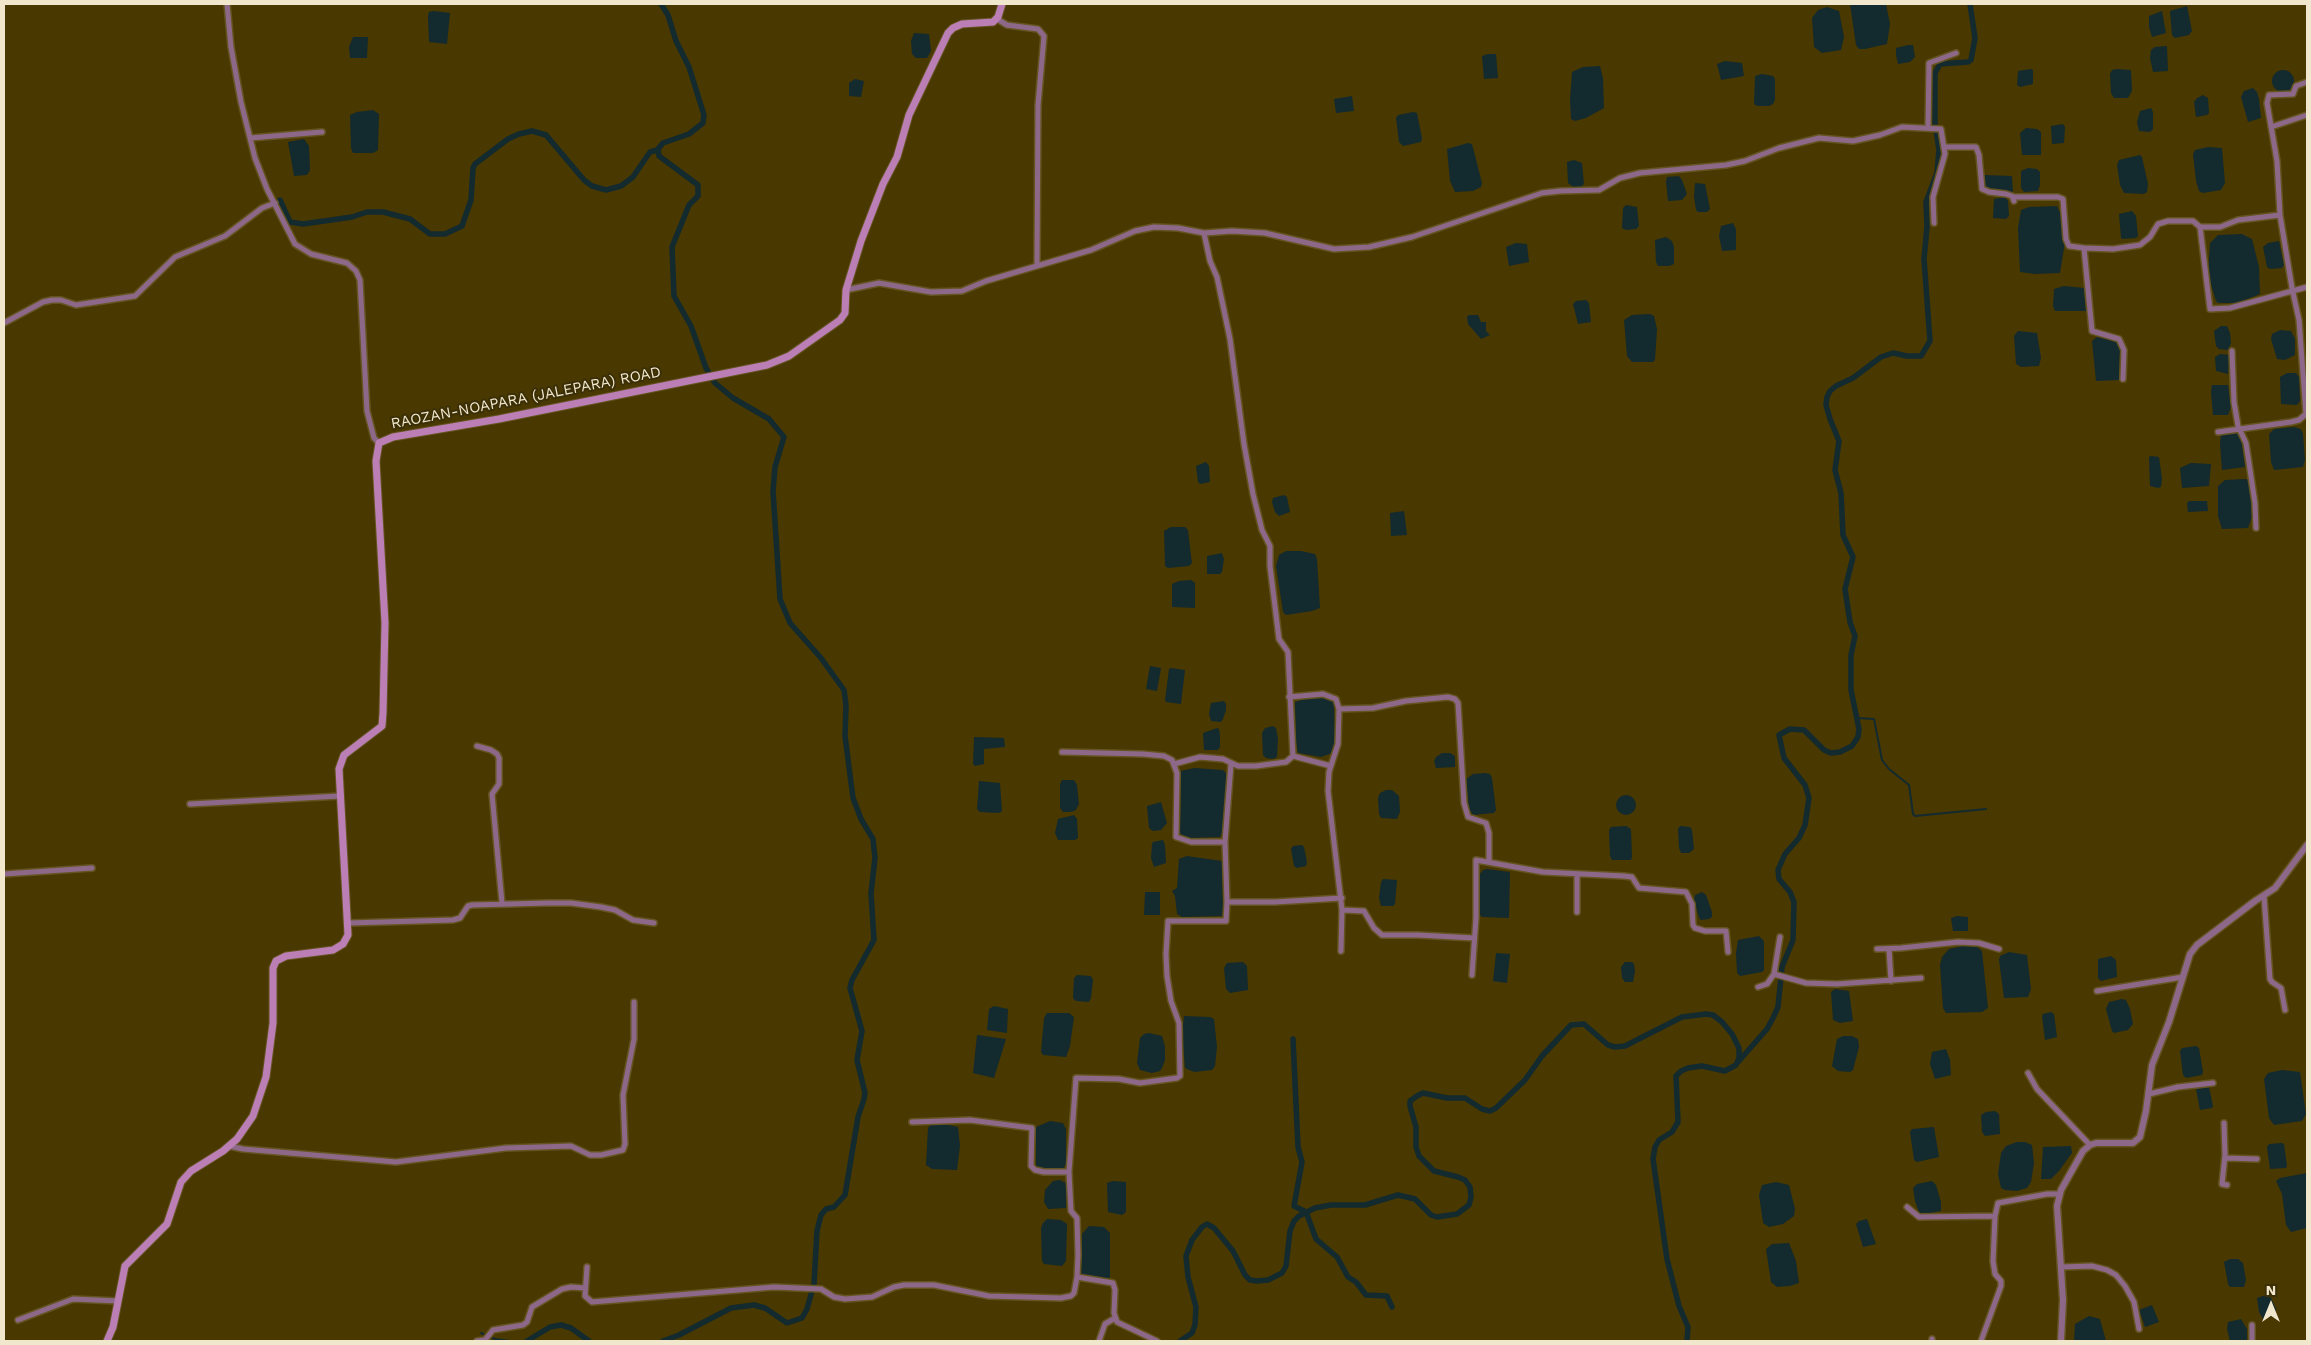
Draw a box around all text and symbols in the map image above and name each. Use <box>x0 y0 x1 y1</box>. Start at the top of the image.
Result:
street label: RAOZAN-NOAPARA (JALEPARA) ROAD <box>389 363 663 433</box>
north arrow <box>2246 1280 2296 1330</box>
text: N <box>2266 1282 2276 1298</box>

